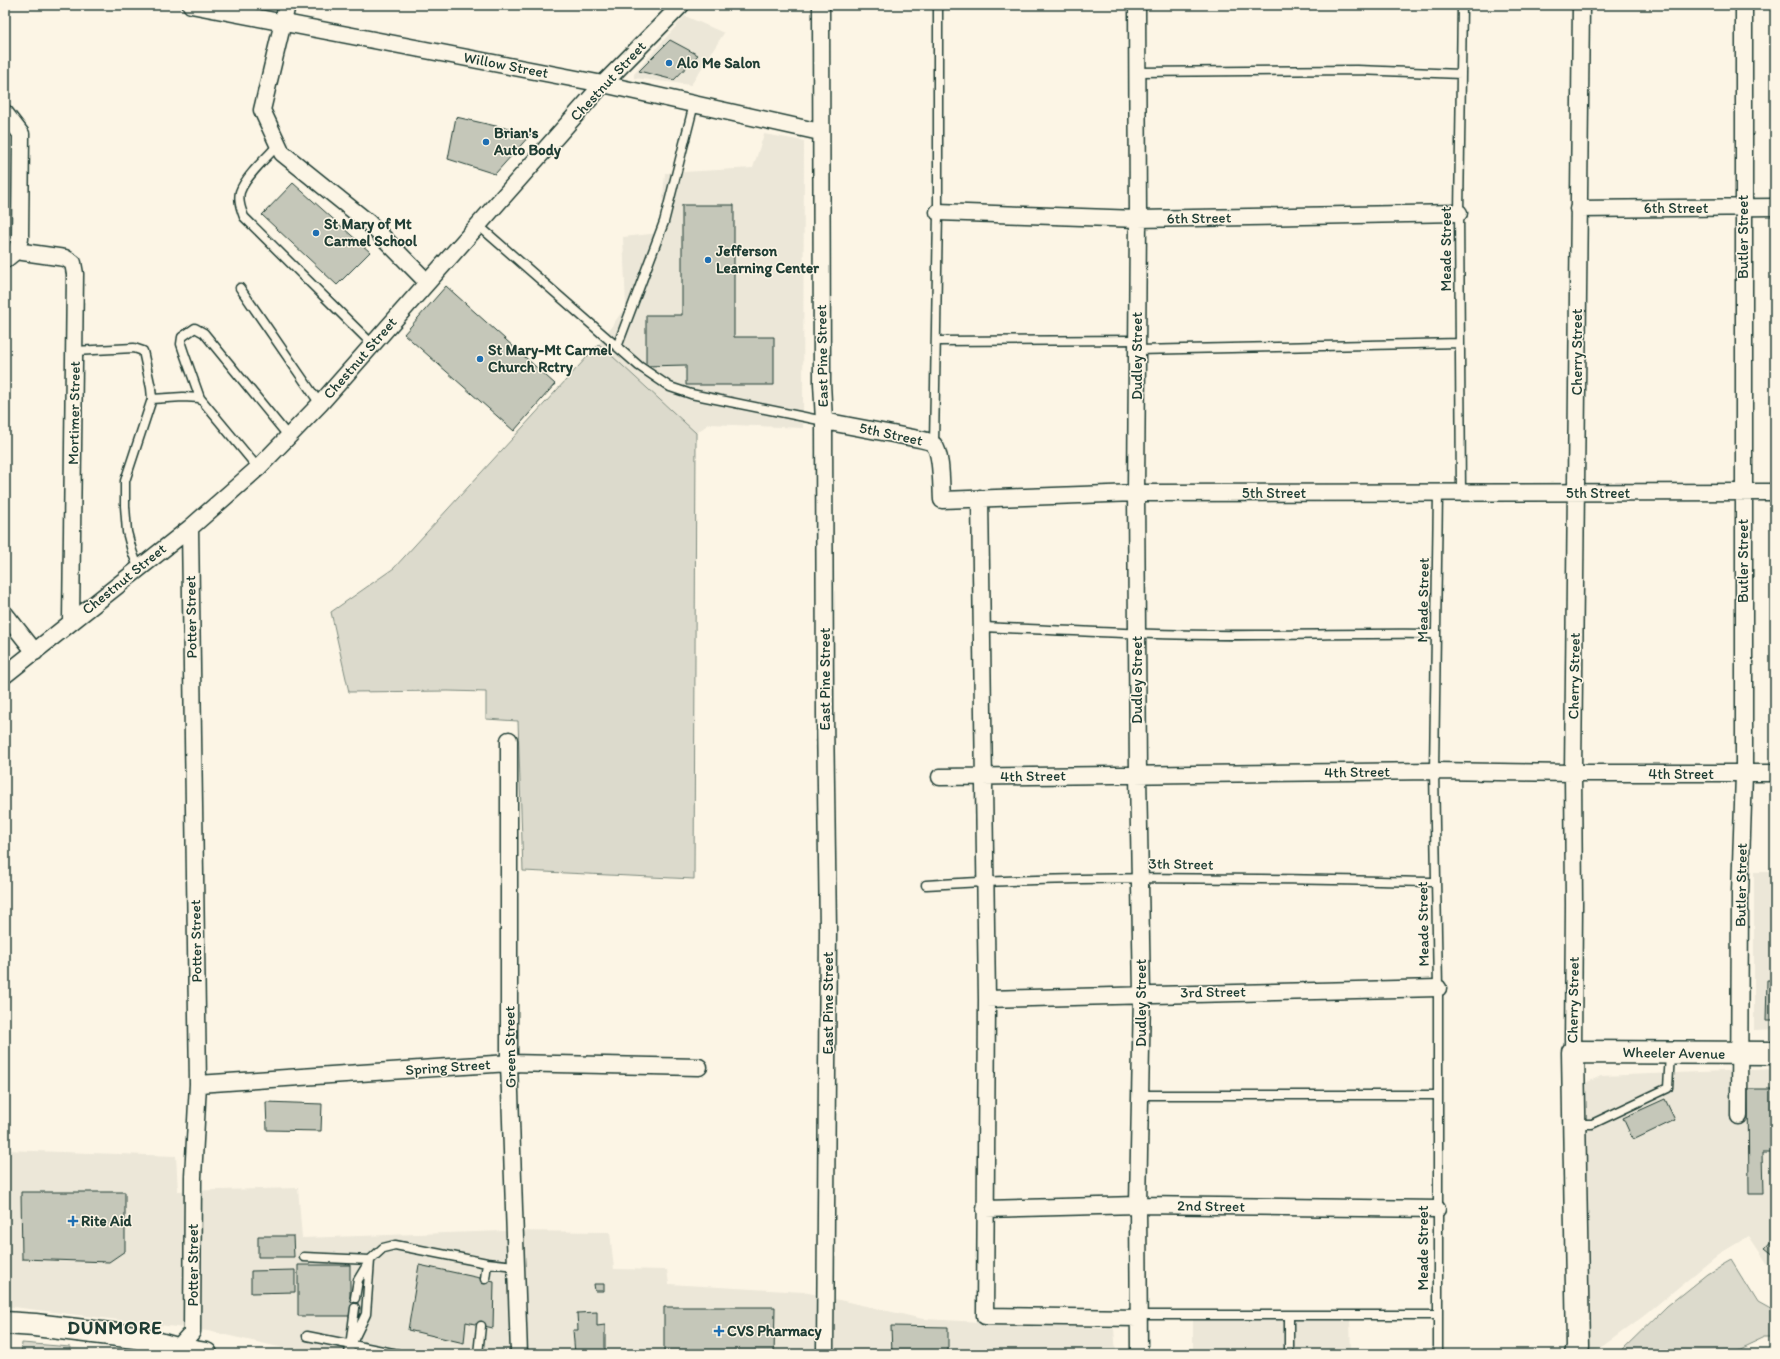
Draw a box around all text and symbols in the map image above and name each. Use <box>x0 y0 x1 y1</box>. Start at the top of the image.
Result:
street label: Chestnut Street <box>566 37 650 125</box>
street label: Willow Street <box>462 48 550 82</box>
place label: Alo Me Salon <box>676 54 761 72</box>
marker: Alo Me Salon <box>664 58 674 68</box>
place label: Brian's Auto Body <box>493 124 562 160</box>
marker: Brian's Auto Body <box>481 137 491 147</box>
street label: Butler Street <box>1734 195 1752 279</box>
street label: 6th Street <box>1644 199 1709 217</box>
street label: Meade Street <box>1437 206 1455 292</box>
street label: 6th Street <box>1167 208 1232 228</box>
place label: St Mary of Mt Carmel School <box>324 215 418 250</box>
marker: St Mary of Mt Carmel School <box>311 228 321 238</box>
place label: Jefferson Learning Center <box>715 242 820 278</box>
marker: Jefferson Learning Center <box>703 255 713 265</box>
street label: East Pine Street <box>812 304 832 408</box>
street label: Cherry Street <box>1568 308 1586 395</box>
street label: Dudley Street <box>1128 312 1146 400</box>
street label: Chestnut Street <box>319 313 401 403</box>
place label: St Mary-Mt Carmel Church Rctry <box>488 341 613 377</box>
marker: St Mary-Mt Carmel Church Rctry <box>475 354 485 364</box>
street label: Mortimer Street <box>64 361 84 465</box>
street label: 5th Street <box>858 418 925 450</box>
street label: 5th Street <box>1242 484 1307 502</box>
street label: 5th Street <box>1566 484 1631 502</box>
street label: Butler Street <box>1734 519 1752 603</box>
street label: Chestnut Street <box>78 539 170 618</box>
street label: Meade Street <box>1413 557 1433 643</box>
street label: Potter Street <box>181 575 201 659</box>
street label: East Pine Street <box>816 627 834 730</box>
street label: Cherry Street <box>1564 632 1584 720</box>
street label: Dudley Street <box>1128 636 1146 724</box>
street label: 4th Street <box>1324 762 1390 782</box>
street label: 4th Street <box>1648 765 1714 783</box>
street label: 4th Street <box>1000 766 1066 786</box>
street label: Butler Street <box>1731 842 1751 927</box>
street label: 3th Street <box>1148 854 1214 874</box>
street label: Meade Street <box>1413 881 1433 967</box>
street label: Potter Street <box>186 899 206 983</box>
street label: East Pine Street <box>819 951 837 1054</box>
street label: Cherry Street <box>1563 956 1583 1044</box>
street label: Dudley Street <box>1132 959 1150 1047</box>
street label: 3rd Street <box>1180 982 1246 1002</box>
street label: Green Street <box>500 1005 520 1088</box>
street label: Wheeler Avenue <box>1622 1043 1726 1063</box>
street label: Spring Street <box>405 1055 492 1079</box>
street label: 2nd Street <box>1177 1196 1245 1216</box>
street label: Meade Street <box>1414 1205 1432 1291</box>
place label: Rite Aid <box>81 1212 132 1230</box>
marker: Rite Aid <box>68 1216 78 1226</box>
street label: Potter Street <box>184 1223 202 1306</box>
district label: DUNMORE <box>67 1316 163 1339</box>
place label: CVS Pharmacy <box>727 1322 822 1341</box>
marker: CVS Pharmacy <box>714 1326 724 1336</box>

